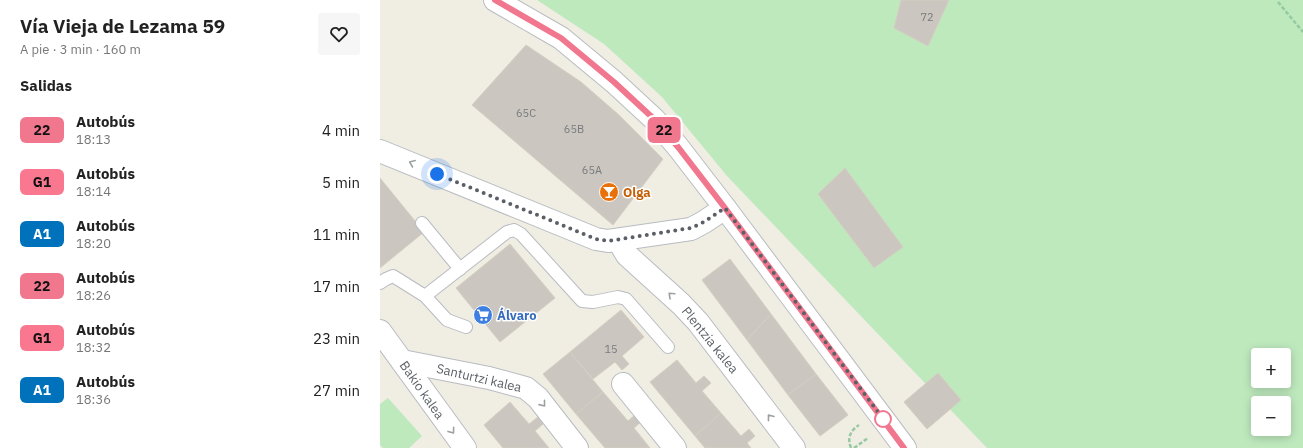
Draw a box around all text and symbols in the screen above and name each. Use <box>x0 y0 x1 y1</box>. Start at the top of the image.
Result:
house number: 72 <box>920 10 934 24</box>
button: heart <box>318 13 360 55</box>
text: Vía Vieja de Lezama 59 <box>20 14 225 38</box>
text: A pie · 3 min · 160 m <box>20 41 141 58</box>
text: Salidas <box>20 76 72 95</box>
house number: 65C <box>516 106 536 120</box>
text: Autobús <box>76 112 135 131</box>
line badge: 22 <box>646 117 682 143</box>
text: 22 <box>34 121 50 139</box>
text: 4 min <box>322 121 360 140</box>
text: 22 <box>656 121 672 139</box>
house number: 65B <box>564 122 584 136</box>
text: 18:13 <box>76 131 111 148</box>
one-way arrow <box>409 160 416 168</box>
house number: 65A <box>582 163 602 177</box>
text: Autobús <box>76 164 135 183</box>
your location <box>427 164 447 184</box>
text: G1 <box>33 173 51 191</box>
text: 5 min <box>322 173 360 192</box>
bar icon: Olga <box>598 181 620 203</box>
text: 18:14 <box>76 183 111 200</box>
place label: Olga <box>623 184 651 201</box>
text: Autobús <box>76 216 135 235</box>
text: A1 <box>33 225 51 243</box>
text: 11 min <box>313 225 360 244</box>
text: 18:20 <box>76 235 111 252</box>
text: Autobús <box>76 268 135 287</box>
text: 22 <box>34 277 50 295</box>
text: 17 min <box>313 277 360 296</box>
text: 18:26 <box>76 287 111 304</box>
one-way arrow <box>668 293 675 300</box>
street label: Plentzia kalea <box>678 303 742 377</box>
supermarket icon: Álvaro <box>472 304 494 326</box>
place label: Álvaro <box>497 307 537 324</box>
text: Autobús <box>76 320 135 339</box>
text: G1 <box>33 329 51 347</box>
text: 23 min <box>313 329 360 348</box>
text: 18:32 <box>76 339 111 356</box>
house number: 15 <box>604 342 618 356</box>
map controls <box>1251 348 1291 436</box>
button: + <box>1251 348 1291 388</box>
street label: Bakio kalea <box>396 358 448 422</box>
street label: Santurtzi kalea <box>435 360 523 396</box>
text: Autobús <box>76 372 135 391</box>
text: A1 <box>33 381 51 399</box>
text: 27 min <box>313 381 360 400</box>
text: 18:36 <box>76 391 111 408</box>
button: − <box>1251 396 1291 436</box>
one-way arrow <box>538 400 545 407</box>
unlabelled marker <box>874 410 892 428</box>
one-way arrow <box>768 415 775 422</box>
one-way arrow <box>447 427 454 434</box>

